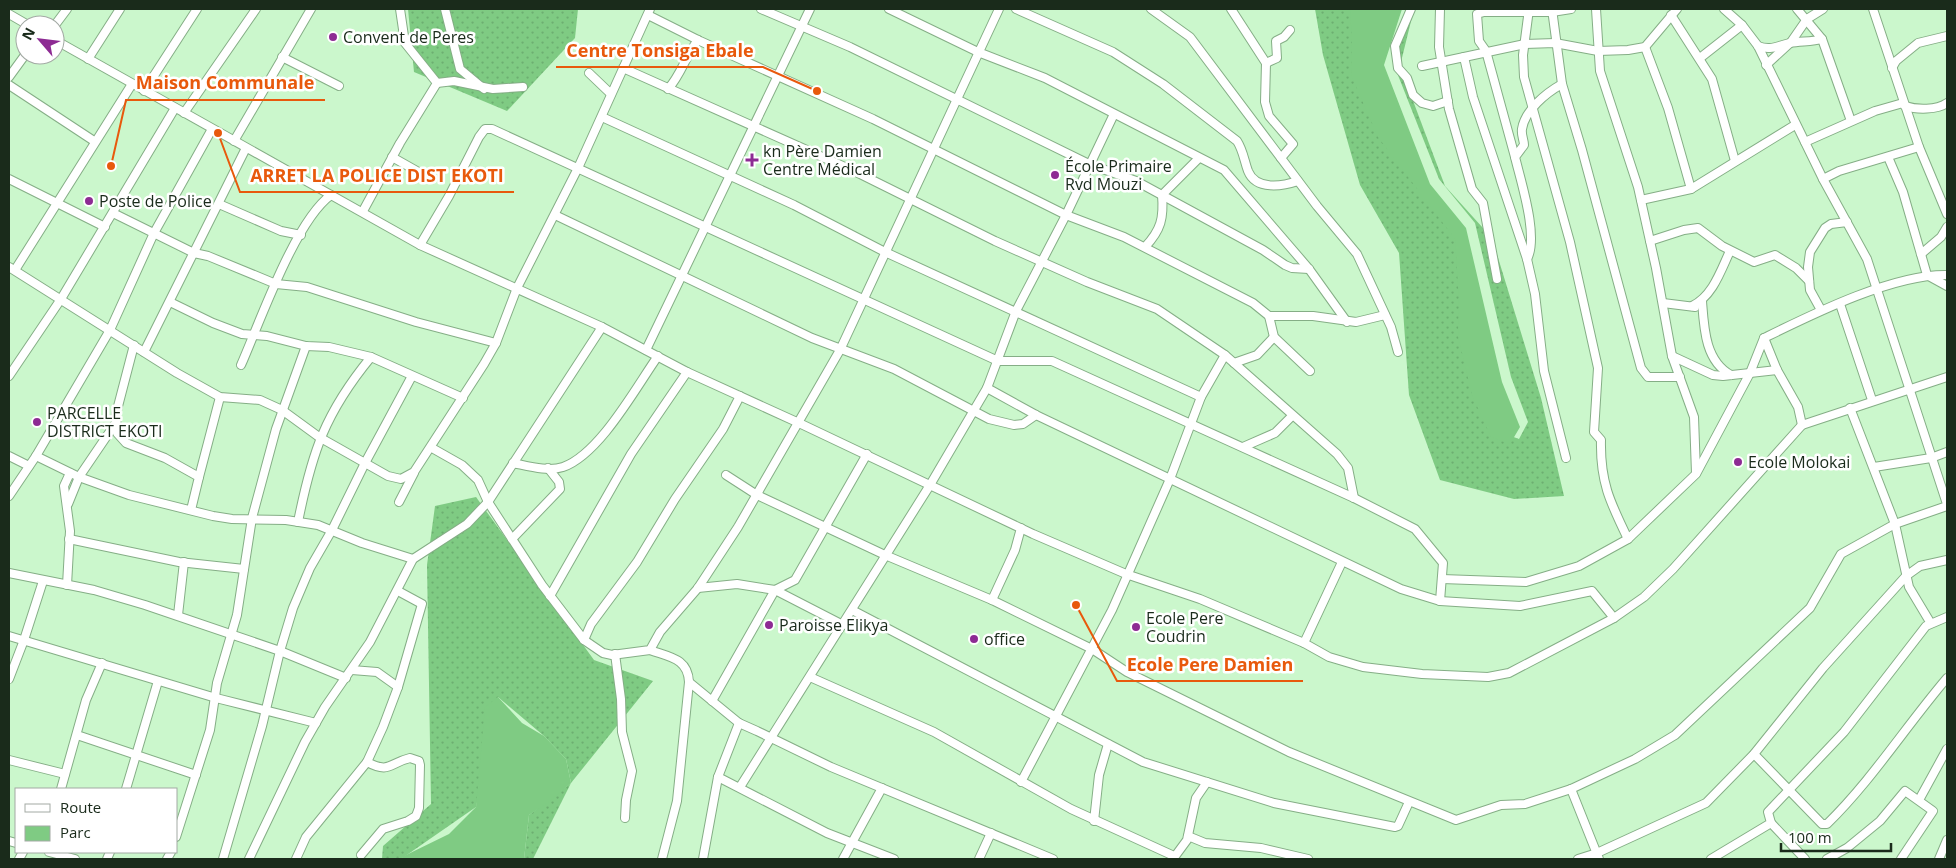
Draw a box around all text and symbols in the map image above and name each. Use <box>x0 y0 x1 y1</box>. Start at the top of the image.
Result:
north arrow <box>15 15 65 65</box>
text: N <box>17 24 39 43</box>
place label: Convent de Peres <box>343 26 474 48</box>
marker: Convent de Peres <box>327 31 339 43</box>
callout: Centre Tonsiga Ebale <box>556 34 763 67</box>
text: Centre Tonsiga Ebale <box>566 38 754 62</box>
callout: Maison Communale <box>126 67 325 100</box>
text: Maison Communale <box>136 70 314 94</box>
place label: kn Père Damien Centre Médical <box>763 140 882 180</box>
marker: kn Père Damien Centre Médical <box>745 153 759 167</box>
place label: École Primaire Rvd Mouzi <box>1065 155 1172 195</box>
callout: ARRET LA POLICE DIST EKOTI <box>240 159 514 192</box>
text: ARRET LA POLICE DIST EKOTI <box>250 163 504 187</box>
marker: École Primaire Rvd Mouzi <box>1049 169 1061 181</box>
place label: Poste de Police <box>99 190 212 212</box>
marker: Poste de Police <box>83 195 95 207</box>
place label: PARCELLE DISTRICT EKOTI <box>47 402 162 442</box>
marker: PARCELLE DISTRICT EKOTI <box>31 416 43 428</box>
place label: Ecole Molokai <box>1748 451 1850 473</box>
marker: Ecole Molokai <box>1732 456 1744 468</box>
place label: Ecole Pere Coudrin <box>1146 607 1224 647</box>
place label: Paroisse Elikya <box>779 614 888 636</box>
marker: Paroisse Elikya <box>763 619 775 631</box>
marker: Ecole Pere Coudrin <box>1130 621 1142 633</box>
place label: office <box>984 628 1025 650</box>
marker: office <box>968 633 980 645</box>
callout: Ecole Pere Damien <box>1117 648 1303 681</box>
text: Ecole Pere Damien <box>1127 652 1293 676</box>
legend <box>15 788 178 853</box>
text: Route <box>60 797 101 817</box>
scale bar <box>1781 820 1891 852</box>
text: Parc <box>60 822 91 842</box>
text: 100 m <box>1788 827 1832 847</box>

